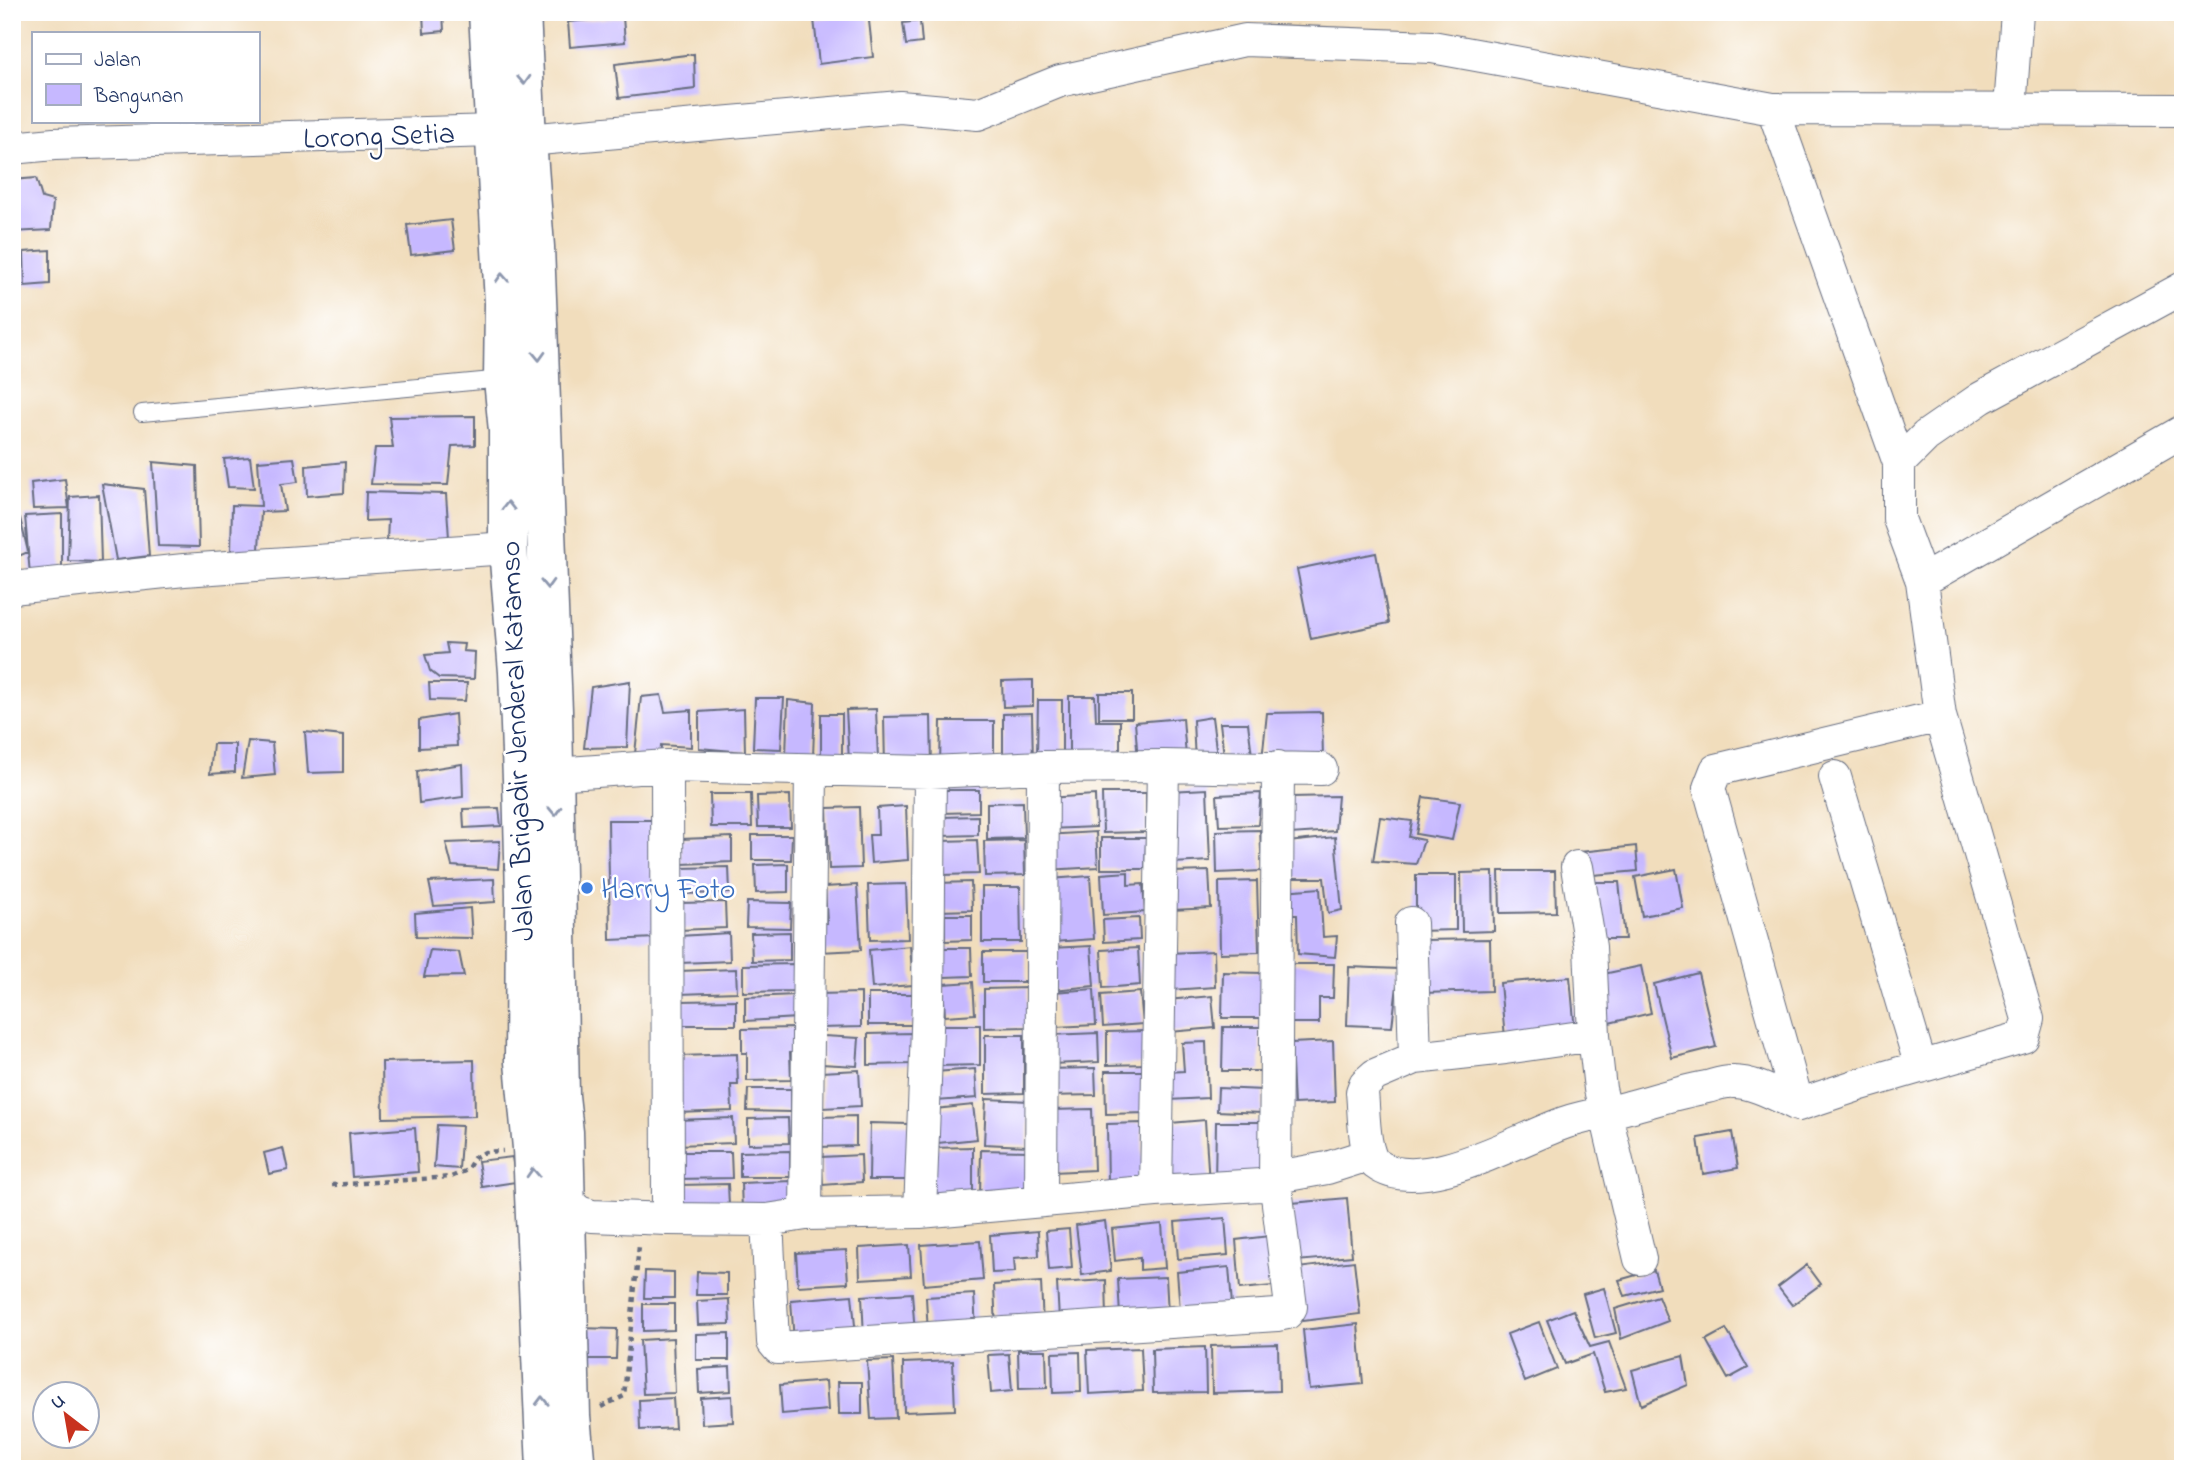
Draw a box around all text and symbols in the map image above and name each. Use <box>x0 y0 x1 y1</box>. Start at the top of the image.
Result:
legend <box>32 32 259 122</box>
text: Jalan <box>94 46 141 76</box>
one-way arrow <box>517 75 532 86</box>
text: Bangunan <box>93 82 183 114</box>
street label: Lorong Setia <box>302 113 456 163</box>
one-way arrow <box>495 273 510 284</box>
one-way arrow <box>532 351 547 362</box>
one-way arrow <box>500 500 516 510</box>
street label: Jalan Brigadir Jenderal Katamso <box>490 540 548 942</box>
one-way arrow <box>539 579 555 590</box>
one-way arrow <box>548 806 563 817</box>
place label: Harry Foto <box>601 869 735 913</box>
marker: Harry Foto <box>579 880 595 896</box>
one-way arrow <box>526 1168 541 1179</box>
north arrow <box>32 1380 102 1450</box>
text: U <box>46 1388 71 1417</box>
one-way arrow <box>535 1395 550 1406</box>

